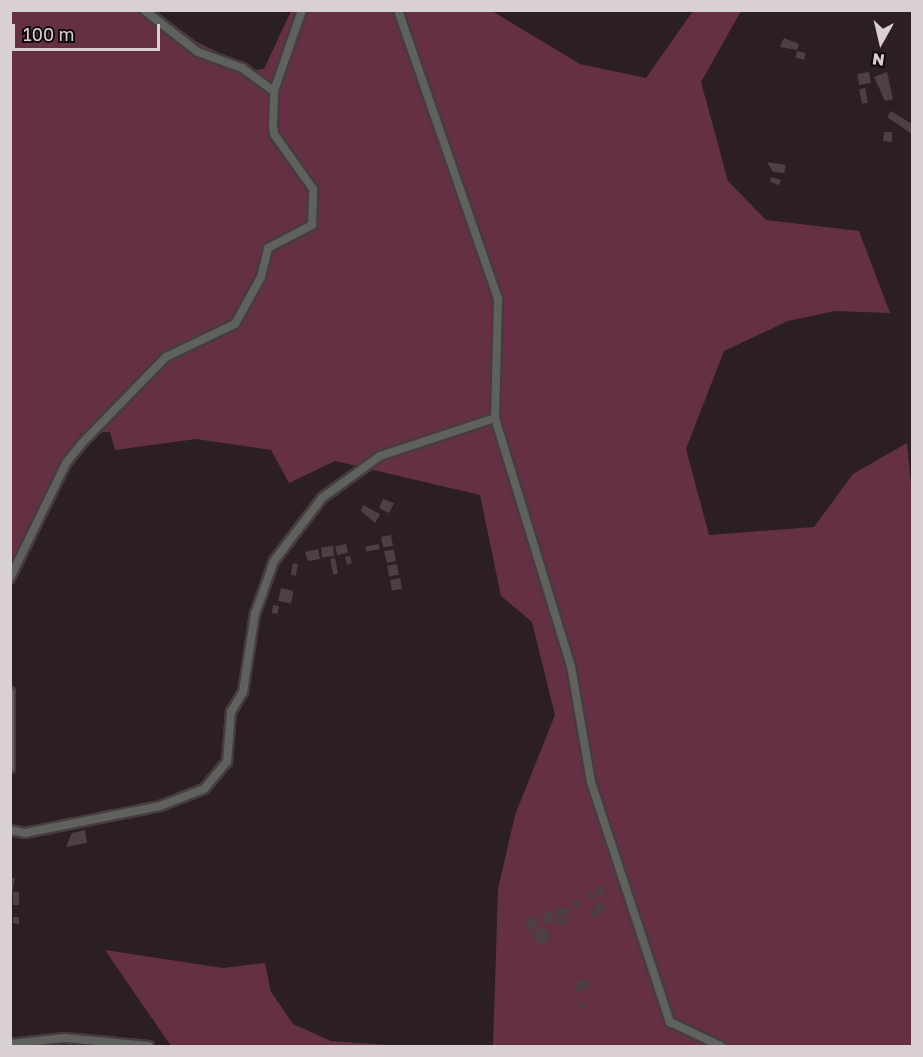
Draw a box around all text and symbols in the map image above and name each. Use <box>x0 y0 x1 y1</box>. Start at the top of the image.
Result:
scale bar <box>15 12 164 50</box>
north arrow <box>851 12 911 72</box>
text: 100 m <box>23 23 74 45</box>
text: N <box>871 49 886 71</box>

